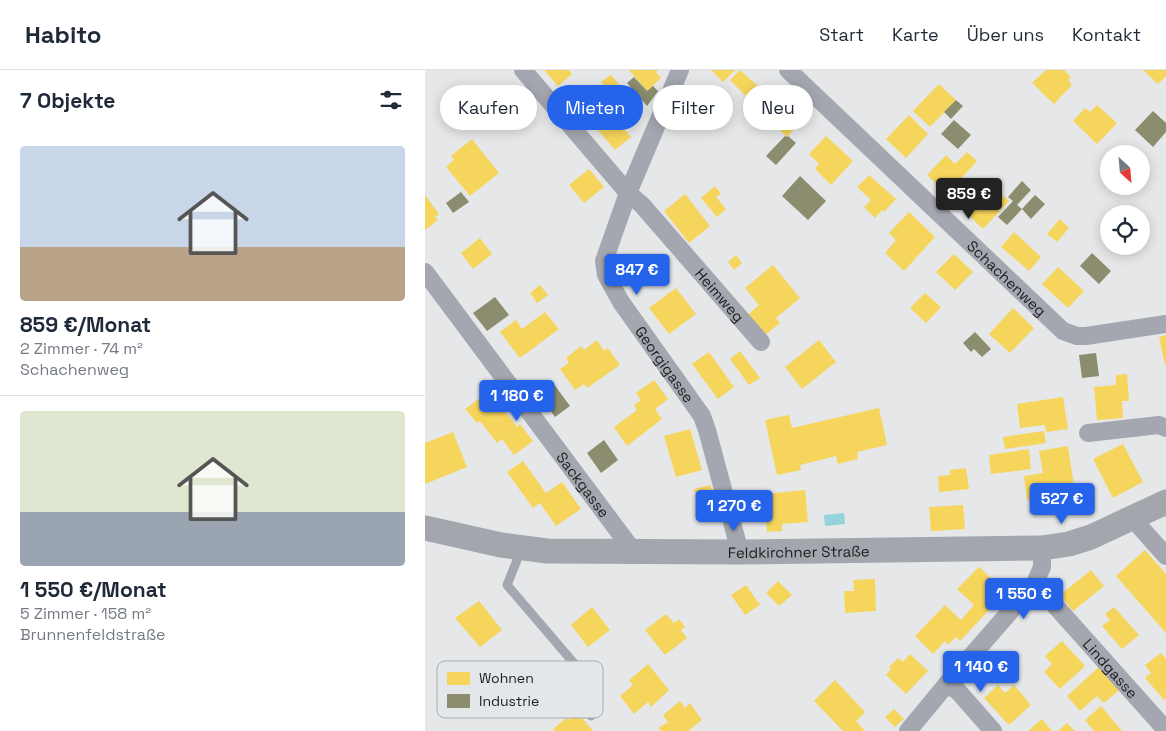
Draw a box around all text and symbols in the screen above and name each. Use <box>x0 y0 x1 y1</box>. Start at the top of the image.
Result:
text: Habito <box>25 19 102 50</box>
text: Start <box>819 23 864 46</box>
text: Karte <box>892 23 939 46</box>
text: Über uns <box>967 23 1044 46</box>
text: Kontakt <box>1072 23 1141 46</box>
chip: Kaufen <box>440 85 537 130</box>
chip: Mieten <box>547 85 643 130</box>
chip: Filter <box>653 85 733 130</box>
chip: Neu <box>743 85 813 130</box>
icon: filters <box>377 86 405 114</box>
text: 7 Objekte <box>20 87 115 114</box>
north arrow <box>1100 145 1150 195</box>
map controls <box>1100 145 1150 255</box>
icon: home <box>168 178 258 268</box>
pin: 859 € <box>934 178 1004 220</box>
text: 859 € <box>947 183 991 204</box>
button: locate <box>1100 205 1150 255</box>
street label: Schachenweg <box>963 236 1051 320</box>
pin: 847 € <box>602 254 672 296</box>
text: 847 € <box>616 259 658 280</box>
street label: Heimweg <box>691 264 749 326</box>
text: 859 €/Monat <box>20 311 151 338</box>
street label: Georgigasse <box>631 322 699 406</box>
text: 2 Zimmer · 74 m² <box>20 338 143 359</box>
text: Schachenweg <box>20 359 129 380</box>
pin: 1 180 € <box>471 380 563 422</box>
text: 1 180 € <box>490 385 544 406</box>
icon: home <box>168 444 258 534</box>
street label: Sackgasse <box>553 448 614 521</box>
pin: 527 € <box>1027 482 1097 525</box>
text: 527 € <box>1041 488 1083 509</box>
pin: 1 270 € <box>688 490 780 532</box>
text: 1 270 € <box>707 495 761 516</box>
street label: Feldkirchner Straße <box>728 541 870 562</box>
text: 1 550 €/Monat <box>20 576 167 603</box>
pin: 1 550 € <box>978 578 1070 620</box>
text: 1 550 € <box>996 583 1052 604</box>
text: 5 Zimmer · 158 m² <box>20 603 151 624</box>
text: Brunnenfeldstraße <box>20 624 166 645</box>
street label: Lindgasse <box>1079 634 1143 702</box>
pin: 1 140 € <box>935 650 1027 693</box>
text: 1 140 € <box>954 656 1008 677</box>
legend <box>437 661 603 718</box>
text: Wohnen <box>479 669 534 687</box>
text: Industrie <box>479 692 539 710</box>

